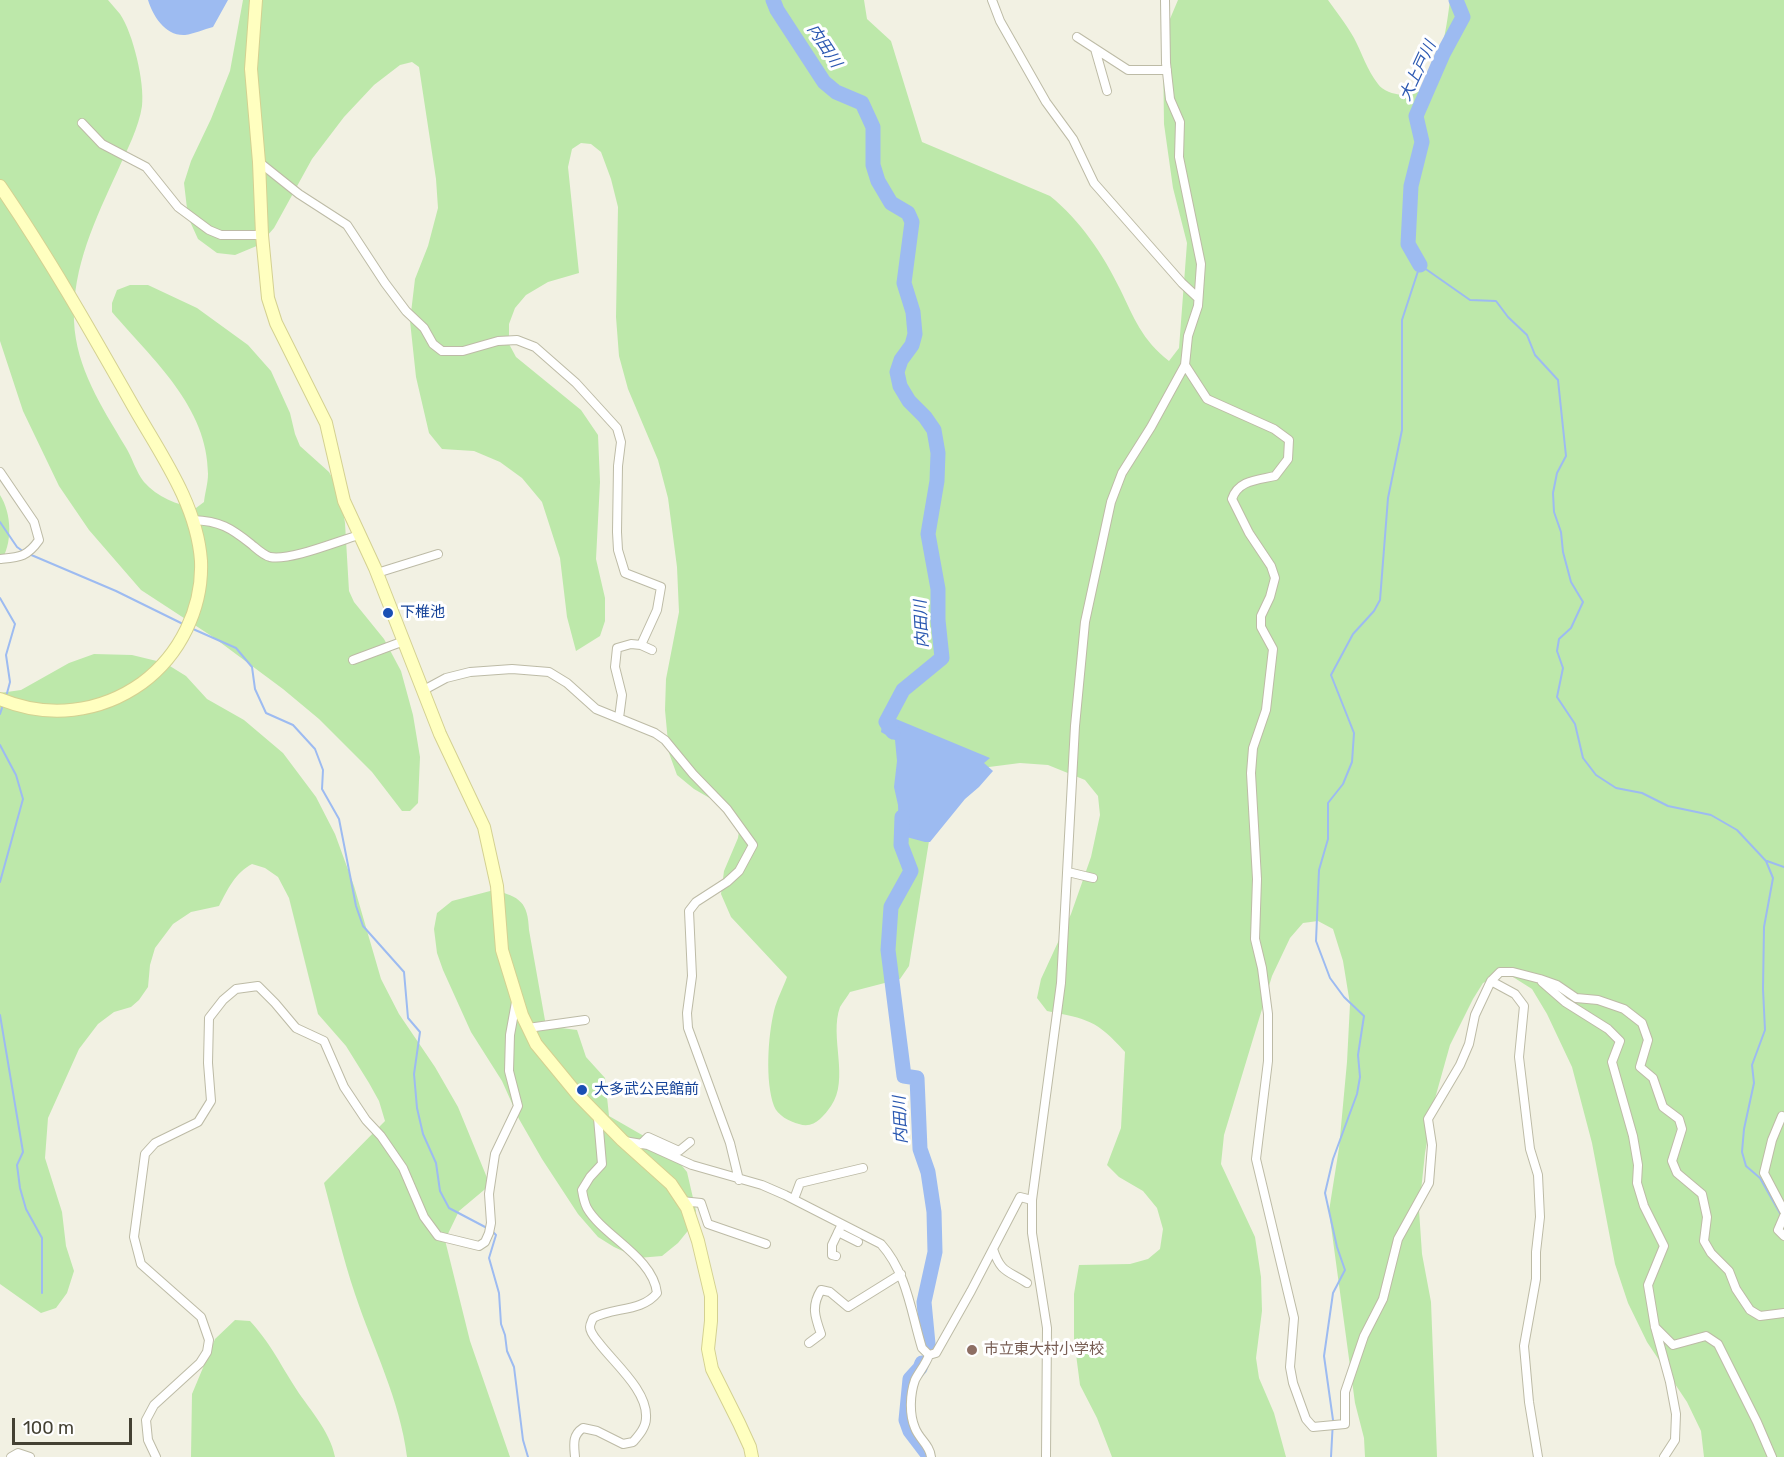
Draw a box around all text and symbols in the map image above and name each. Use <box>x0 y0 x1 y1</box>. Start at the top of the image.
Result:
water label: 内田川 <box>803 21 845 71</box>
water label: 大上戸川 <box>1396 38 1440 104</box>
water label: 内田川 <box>911 600 933 648</box>
place label: 下椎池 <box>400 604 445 622</box>
marker: 下椎池 <box>381 606 395 620</box>
place label: 大多武公民館前 <box>594 1081 699 1099</box>
marker: 大多武公民館前 <box>575 1083 589 1097</box>
water label: 内田川 <box>890 1096 912 1144</box>
place label: 市立東大村小学校 <box>984 1341 1104 1359</box>
marker: 市立東大村小学校 <box>965 1343 979 1357</box>
scale bar <box>15 1406 135 1444</box>
text: 100 m <box>23 1417 74 1439</box>

